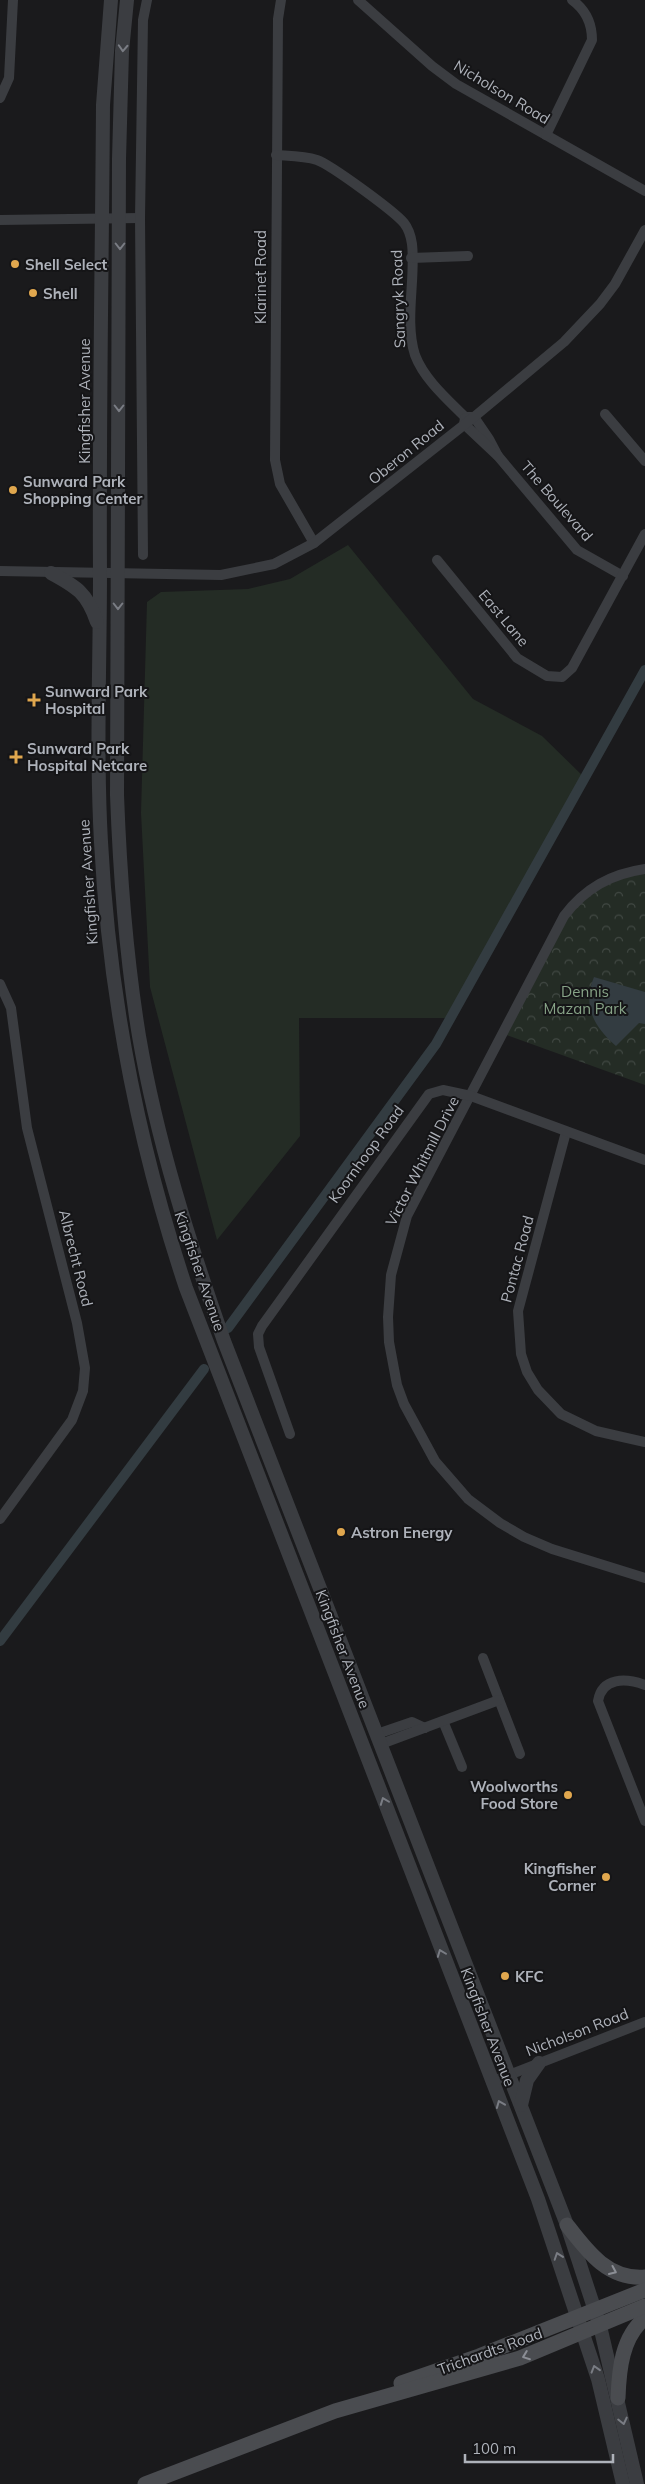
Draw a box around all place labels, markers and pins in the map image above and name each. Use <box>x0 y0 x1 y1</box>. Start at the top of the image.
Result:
place label: Shell Select <box>25 255 108 274</box>
marker: Shell Select <box>9 258 21 270</box>
place label: Shell <box>43 284 78 303</box>
marker: Shell <box>27 287 39 299</box>
place label: Sunward Park Shopping Center <box>23 472 142 508</box>
marker: Sunward Park Shopping Center <box>7 484 19 496</box>
place label: Sunward Park Hospital <box>45 682 148 718</box>
marker: Sunward Park Hospital <box>27 693 41 707</box>
place label: Sunward Park Hospital Netcare <box>27 739 147 775</box>
marker: Sunward Park Hospital Netcare <box>9 750 23 764</box>
place label: Astron Energy <box>351 1523 453 1542</box>
marker: Astron Energy <box>335 1526 347 1538</box>
place label: Woolworths Food Store <box>470 1777 558 1813</box>
marker: Woolworths Food Store <box>562 1789 574 1801</box>
place label: Kingfisher Corner <box>524 1859 596 1895</box>
marker: Kingfisher Corner <box>600 1871 612 1883</box>
place label: KFC <box>515 1967 544 1986</box>
marker: KFC <box>499 1970 511 1982</box>

